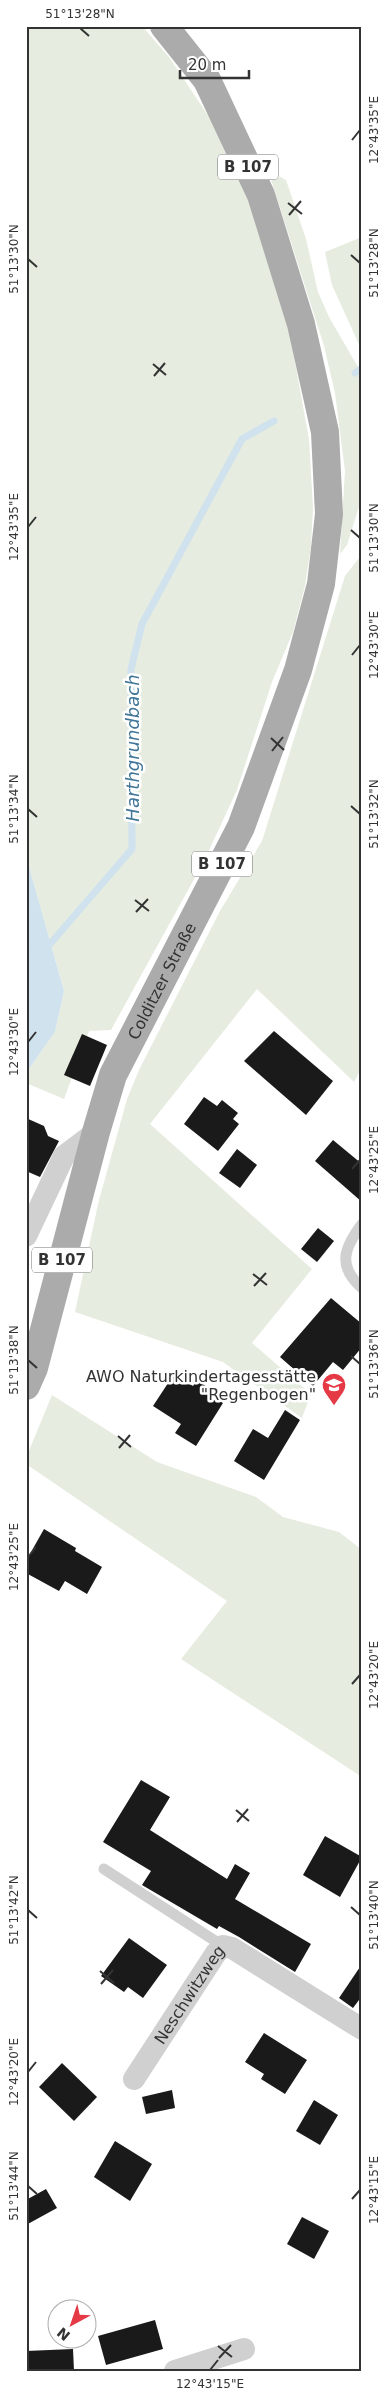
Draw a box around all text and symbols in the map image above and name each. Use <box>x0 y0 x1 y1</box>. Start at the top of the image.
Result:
text: 51°13'28"N <box>45 7 115 21</box>
scale bar <box>180 48 249 80</box>
text: 20 m <box>188 56 226 74</box>
text: 12°43'35"E <box>367 96 381 164</box>
road number: B 107 <box>218 154 278 180</box>
text: 51°13'30"N <box>7 224 21 294</box>
text: 51°13'28"N <box>367 228 381 298</box>
text: 12°43'35"E <box>7 493 21 561</box>
text: 51°13'30"N <box>367 503 381 573</box>
text: 12°43'30"E <box>367 611 381 679</box>
water label: Harthgrundbach <box>122 674 143 822</box>
text: 51°13'34"N <box>7 774 21 844</box>
text: 51°13'32"N <box>367 779 381 849</box>
road number: B 107 <box>192 852 252 876</box>
street label: Colditzer Straße <box>124 919 200 1043</box>
text: 12°43'30"E <box>7 1008 21 1076</box>
text: 12°43'25"E <box>367 1126 381 1194</box>
road number: B 107 <box>32 1248 92 1272</box>
text: 51°13'38"N <box>7 1325 21 1395</box>
text: 51°13'36"N <box>367 1329 381 1399</box>
place label: AWO Naturkindertagesstätte "Regenbogen" <box>86 1367 316 1404</box>
school or university icon: AWO Naturkindertagesstätte "Regenbogen" <box>321 1372 347 1406</box>
text: 12°43'25"E <box>7 1523 21 1591</box>
text: 12°43'20"E <box>367 1641 381 1709</box>
text: 51°13'42"N <box>7 1875 21 1945</box>
text: 51°13'40"N <box>367 1880 381 1950</box>
street label: Neschwitzweg <box>150 1941 228 2047</box>
text: 12°43'20"E <box>7 2038 21 2106</box>
text: 51°13'44"N <box>7 2151 21 2221</box>
text: 12°43'15"E <box>367 2156 381 2224</box>
north arrow <box>48 2300 98 2350</box>
text: N <box>54 2324 73 2344</box>
text: 12°43'15"E <box>176 2377 244 2391</box>

